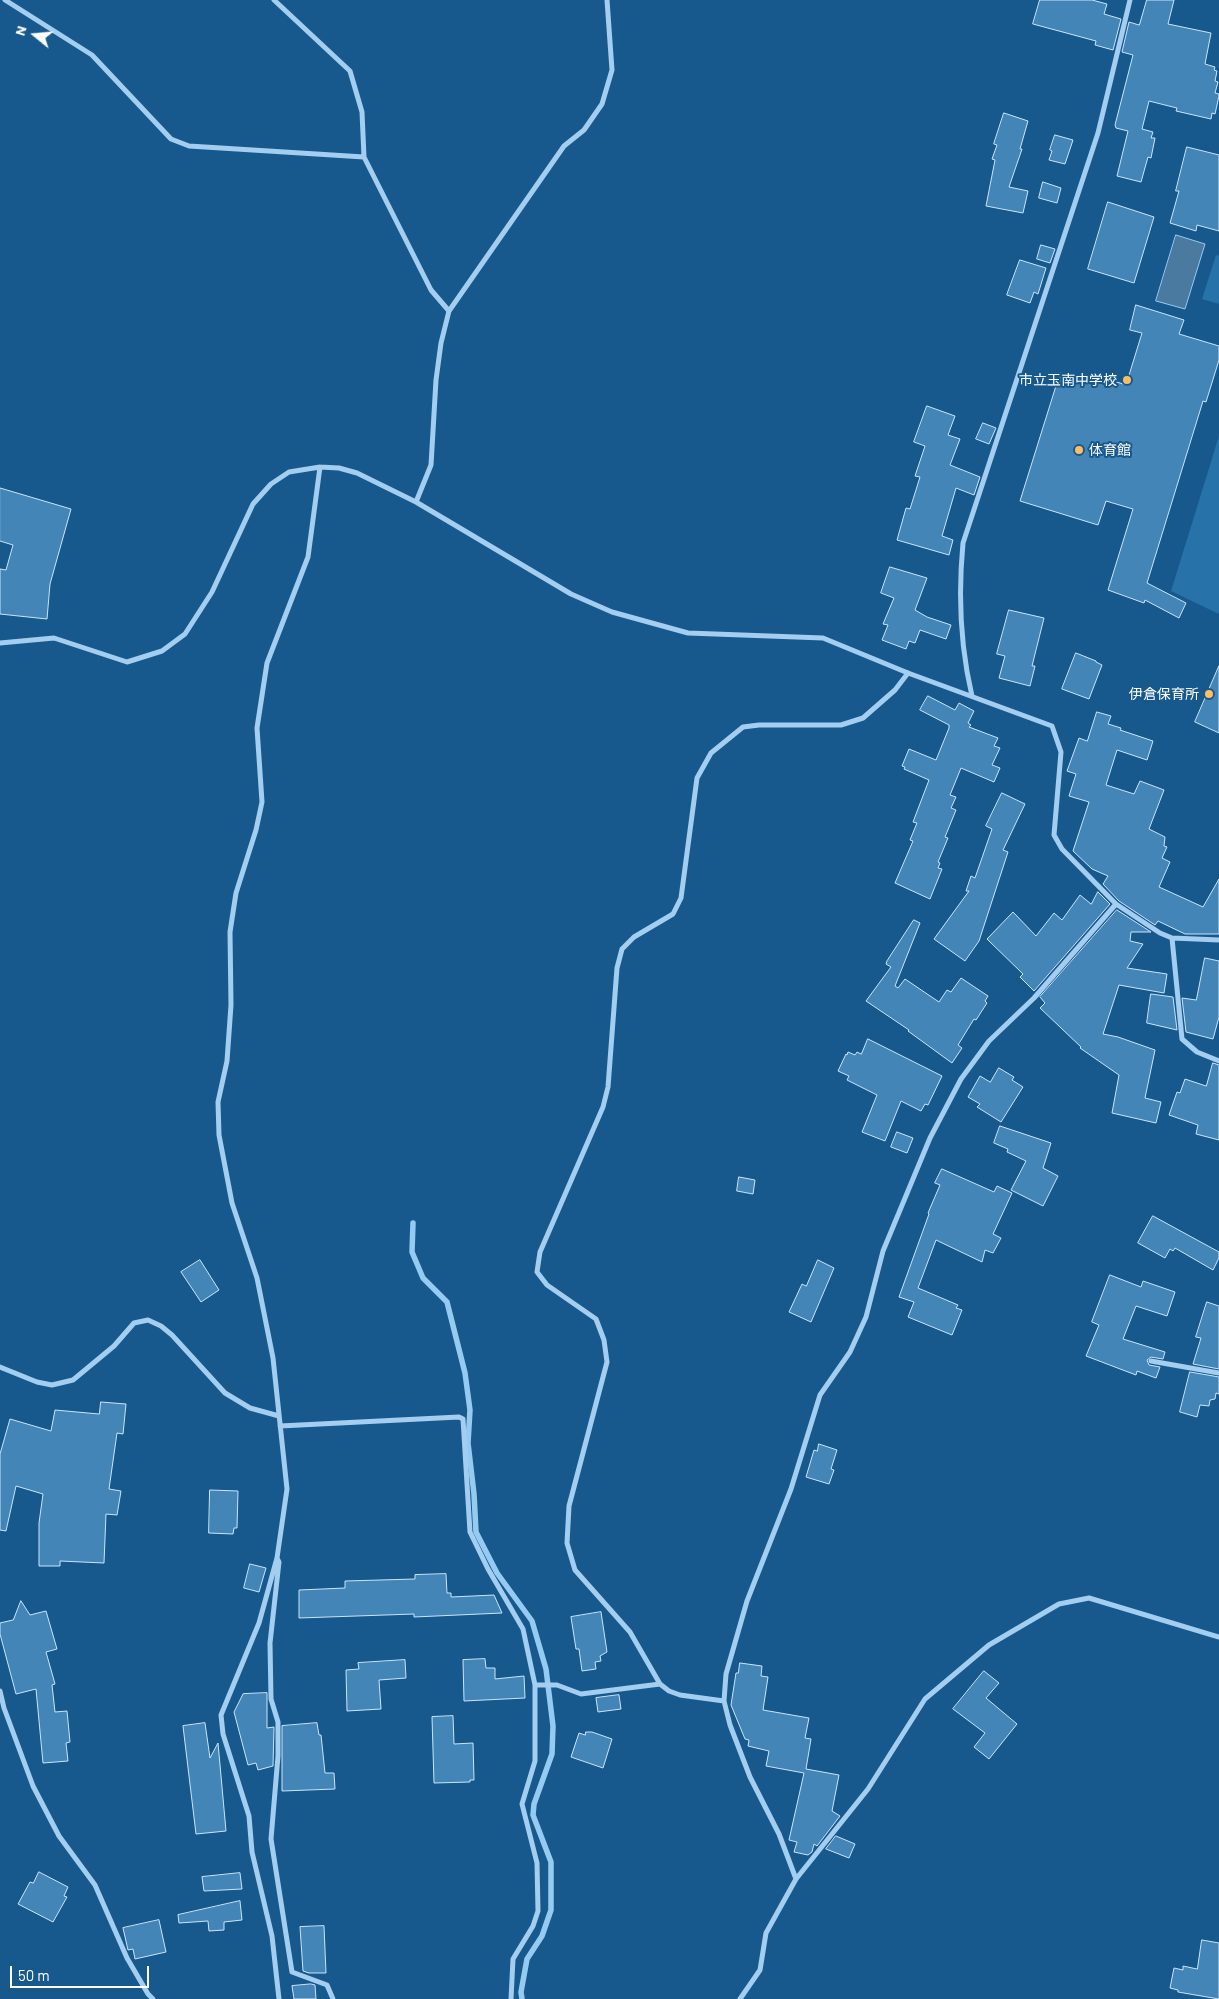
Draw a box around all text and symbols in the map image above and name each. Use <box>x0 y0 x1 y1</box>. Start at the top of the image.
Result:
north arrow <box>10 10 60 60</box>
text: N <box>11 24 30 37</box>
place label: 市立玉南中学校 <box>1019 372 1117 388</box>
marker: 市立玉南中学校 <box>1121 374 1133 386</box>
place label: 体育館 <box>1089 442 1131 458</box>
marker: 体育館 <box>1073 444 1085 456</box>
place label: 伊倉保育所 <box>1129 686 1199 702</box>
marker: 伊倉保育所 <box>1203 688 1215 700</box>
scale bar <box>12 1956 151 1988</box>
text: 50 m <box>18 1966 50 1984</box>

